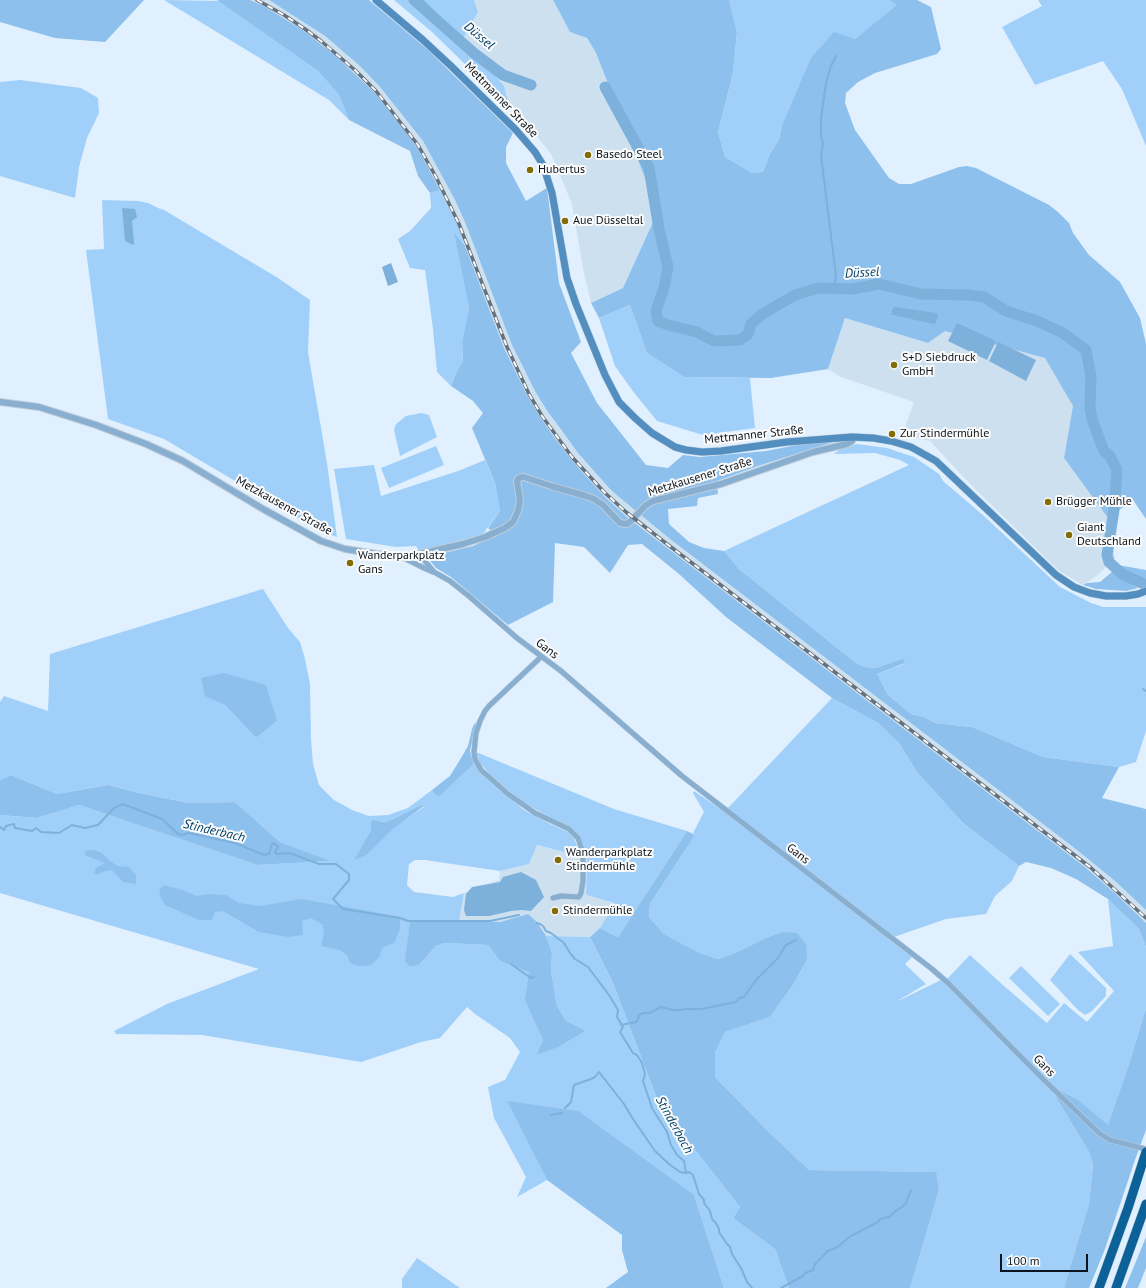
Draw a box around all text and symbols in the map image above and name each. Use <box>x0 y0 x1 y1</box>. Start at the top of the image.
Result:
water label: Düssel <box>461 19 497 53</box>
street label: Mettmanner Straße <box>461 59 541 141</box>
place label: Basedo Steel <box>596 148 662 162</box>
marker: Basedo Steel <box>583 150 593 160</box>
place label: Hubertus <box>538 163 585 177</box>
marker: Hubertus <box>525 165 535 175</box>
place label: Aue Düsseltal <box>573 214 643 228</box>
marker: Aue Düsseltal <box>560 216 570 226</box>
water label: Düssel <box>844 264 880 282</box>
place label: S+D Siebdruck GmbH <box>902 351 976 379</box>
marker: S+D Siebdruck GmbH <box>889 360 899 370</box>
street label: Mettmanner Straße <box>704 423 804 447</box>
place label: Zur Stindermühle <box>900 427 989 441</box>
marker: Zur Stindermühle <box>887 429 897 439</box>
street label: Metzkausener Straße <box>646 454 754 500</box>
street label: Metzkausener Straße <box>233 474 335 538</box>
place label: Brügger Mühle <box>1056 495 1132 509</box>
marker: Brügger Mühle <box>1043 497 1053 507</box>
place label: Giant Deutschland <box>1077 521 1141 549</box>
marker: Giant Deutschland <box>1064 530 1074 540</box>
place label: Wanderparkplatz Gans <box>358 549 444 577</box>
marker: Wanderparkplatz Gans <box>345 558 355 568</box>
street label: Gans <box>533 636 561 662</box>
water label: Stinderbach <box>181 816 247 846</box>
street label: Gans <box>784 841 812 867</box>
place label: Wanderparkplatz Stindermühle <box>566 846 652 874</box>
marker: Wanderparkplatz Stindermühle <box>553 855 563 865</box>
place label: Stindermühle <box>563 904 632 918</box>
marker: Stindermühle <box>550 906 560 916</box>
street label: Gans <box>1030 1052 1058 1080</box>
water label: Stinderbach <box>652 1094 696 1156</box>
scale bar <box>1002 1246 1090 1272</box>
text: 100 m <box>1007 1253 1040 1268</box>

